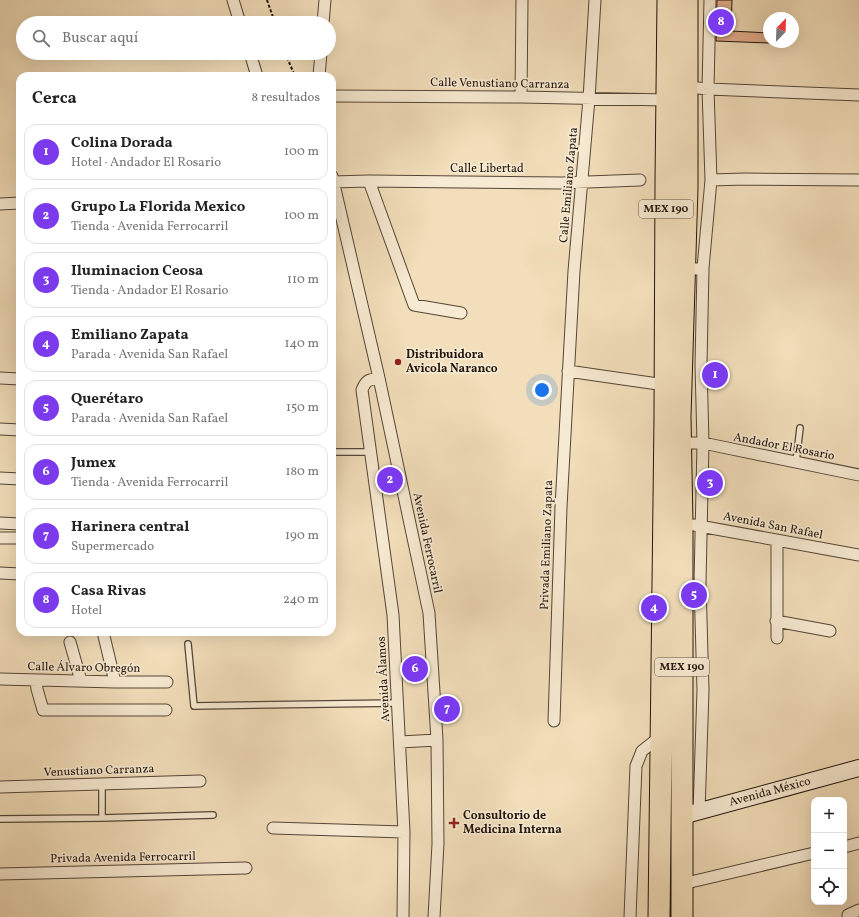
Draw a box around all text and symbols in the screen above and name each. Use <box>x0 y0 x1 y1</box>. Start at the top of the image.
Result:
pin: 8 <box>708 7 734 37</box>
north arrow <box>763 12 799 48</box>
search box <box>16 16 336 60</box>
icon: search <box>30 27 52 49</box>
text: Buscar aquí <box>62 28 138 49</box>
street label: Calle Venustiano Carranza <box>430 75 570 93</box>
text: Cerca <box>32 87 77 110</box>
text: 8 resultados <box>252 89 320 107</box>
street label: Calle Emiliano Zapata <box>556 126 582 244</box>
text: Colina Dorada <box>71 133 173 154</box>
text: 1 <box>43 143 49 161</box>
text: 100 m <box>284 143 319 161</box>
text: Hotel · Andador El Rosario <box>71 154 221 172</box>
street label: Calle Libertad <box>450 161 524 177</box>
text: Grupo La Florida Mexico <box>71 197 245 218</box>
road number: MEX 190 <box>639 200 693 218</box>
text: 2 <box>43 207 49 225</box>
text: 100 m <box>284 207 319 225</box>
text: Tienda · Avenida Ferrocarril <box>71 218 228 236</box>
text: Iluminacion Ceosa <box>71 261 203 282</box>
text: 3 <box>43 271 49 289</box>
text: 110 m <box>287 271 319 289</box>
text: Tienda · Andador El Rosario <box>71 282 229 300</box>
text: Emiliano Zapata <box>71 325 189 346</box>
text: 4 <box>42 335 50 353</box>
text: 140 m <box>285 335 319 353</box>
text: Parada · Avenida San Rafael <box>71 346 228 364</box>
place label: Distribuidora Avicola Naranco <box>406 347 498 377</box>
marker: Distribuidora Avicola Naranco <box>393 357 403 367</box>
pin: 1 <box>702 360 728 390</box>
your location <box>532 380 552 400</box>
text: Querétaro <box>71 389 143 410</box>
text: 5 <box>43 399 49 417</box>
text: 150 m <box>286 399 319 417</box>
text: Parada · Avenida San Rafael <box>71 410 228 428</box>
street label: Andador El Rosario <box>732 429 836 465</box>
text: Jumex <box>71 453 116 474</box>
text: 6 <box>42 463 50 481</box>
text: 180 m <box>285 463 319 481</box>
pin: 2 <box>377 465 403 495</box>
pin: 3 <box>697 468 723 498</box>
text: Tienda · Avenida Ferrocarril <box>71 474 228 492</box>
street label: Privada Emiliano Zapata <box>537 480 557 610</box>
street label: Avenida Ferrocarril <box>409 491 446 595</box>
street label: Avenida San Rafael <box>722 508 825 544</box>
text: Harinera central <box>71 517 189 538</box>
text: 7 <box>43 527 49 545</box>
text: 190 m <box>285 527 319 545</box>
text: Supermercado <box>71 538 154 556</box>
pin: 5 <box>681 580 707 610</box>
text: Casa Rivas <box>71 581 146 602</box>
text: 8 <box>42 591 50 609</box>
text: 240 m <box>283 591 319 609</box>
pin: 4 <box>641 593 667 623</box>
text: Hotel <box>71 602 102 620</box>
street label: Avenida Álamos <box>373 636 394 722</box>
pin: 6 <box>402 654 428 684</box>
street label: Calle Álvaro Obregón <box>27 658 141 677</box>
road number: MEX 190 <box>655 658 709 676</box>
pin: 7 <box>434 694 460 724</box>
street label: Venustiano Carranza <box>43 761 155 781</box>
street label: Avenida México <box>727 773 813 811</box>
map controls <box>811 797 847 905</box>
button: + <box>811 797 847 833</box>
place label: Consultorio de Medicina Interna <box>463 808 562 838</box>
marker: Consultorio de Medicina Interna <box>448 817 460 829</box>
button: − <box>811 833 847 869</box>
street label: Privada Avenida Ferrocarril <box>50 849 196 867</box>
button: locate <box>811 869 847 905</box>

